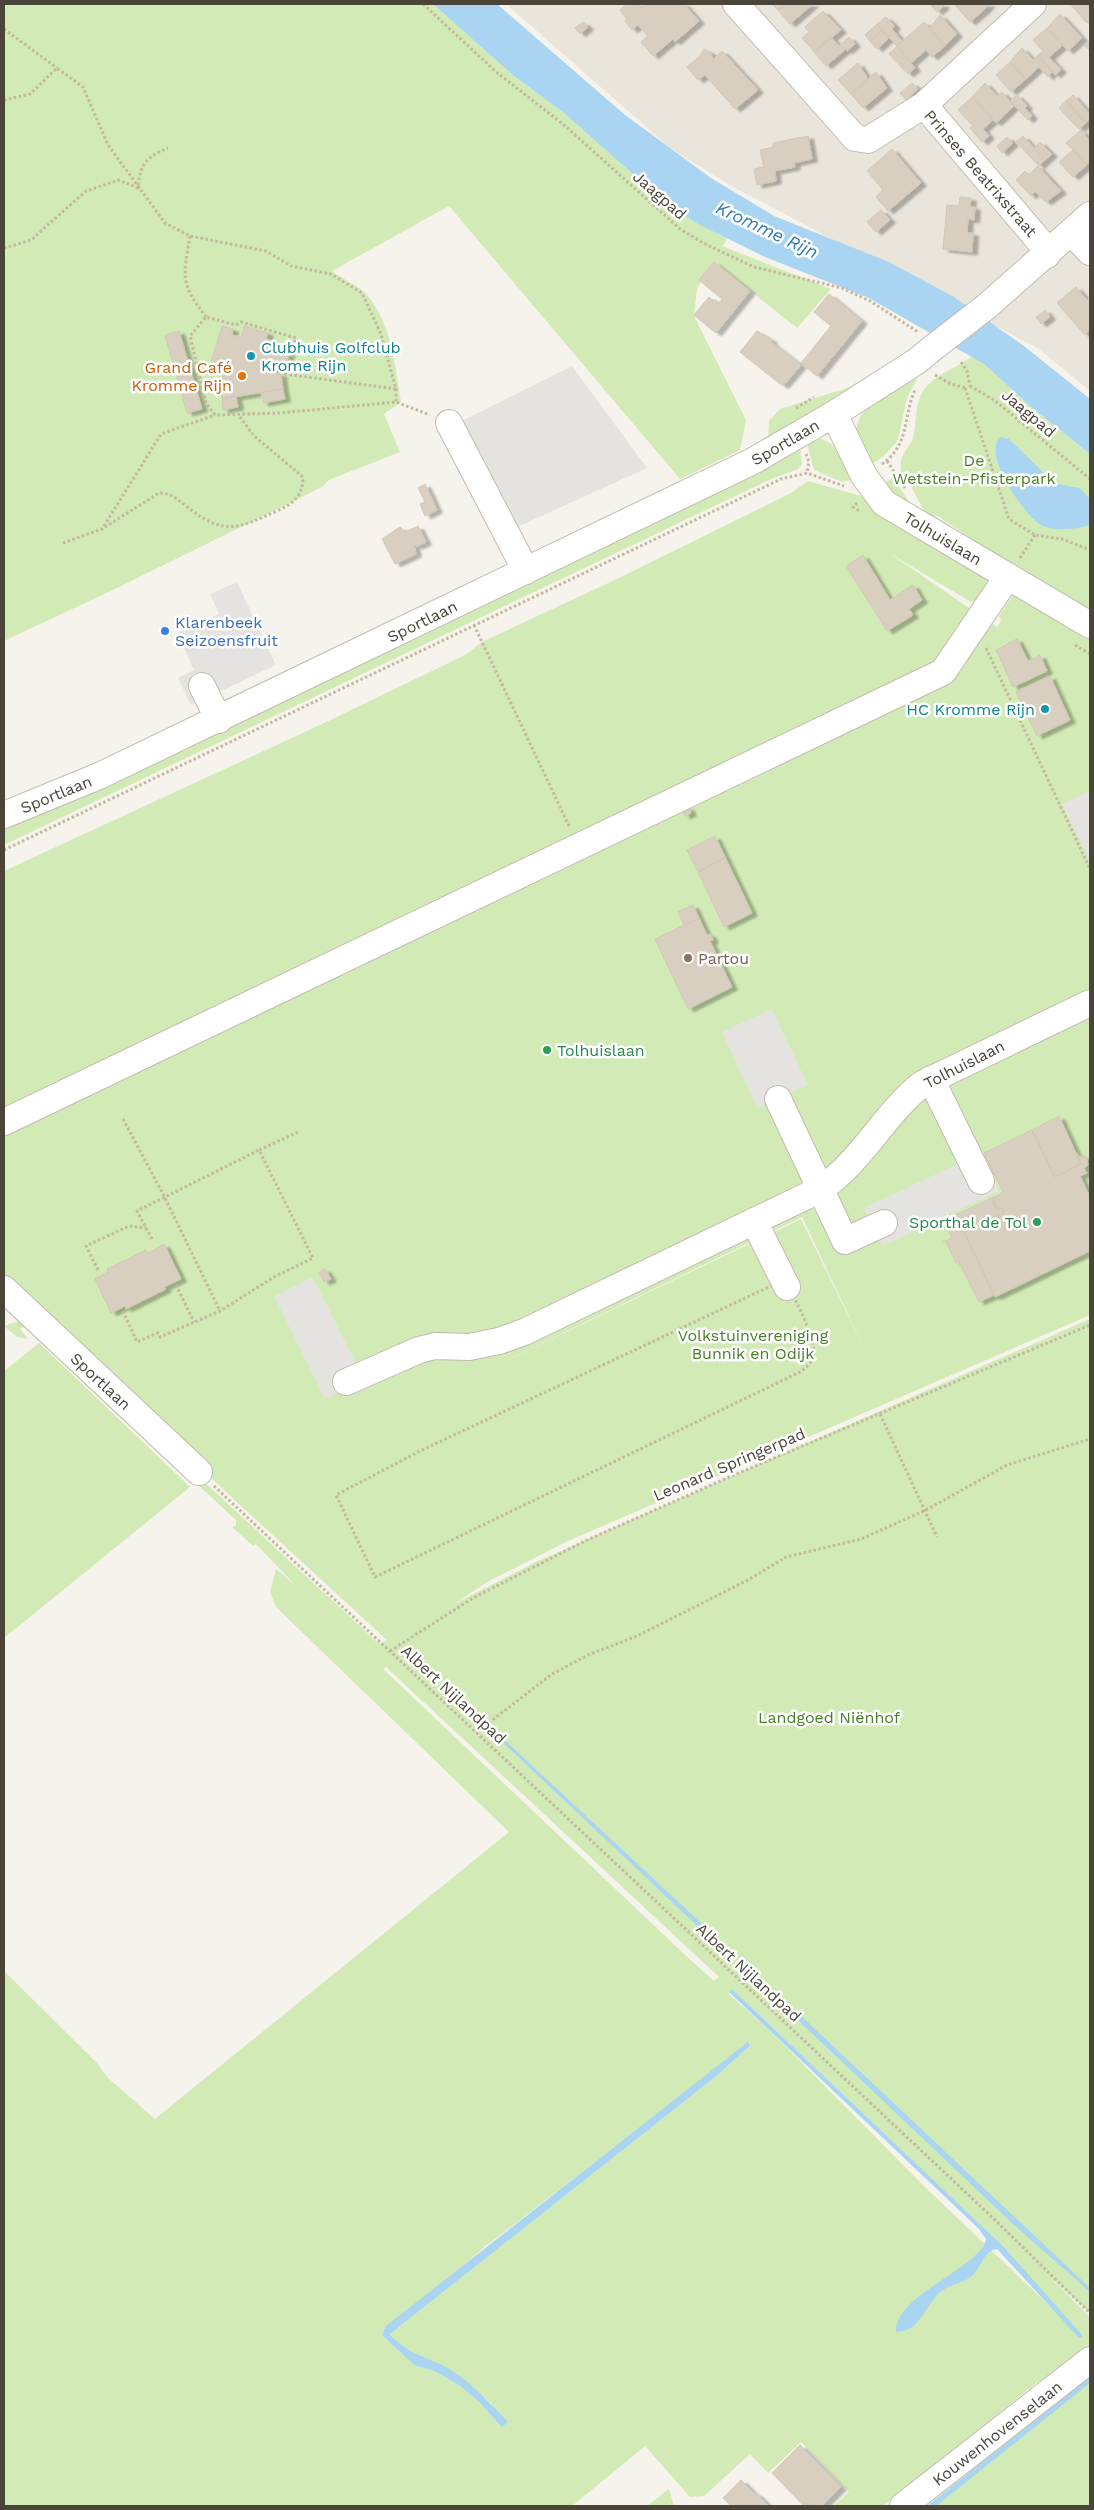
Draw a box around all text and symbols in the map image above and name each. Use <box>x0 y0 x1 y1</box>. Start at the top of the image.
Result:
street label: Prinses Beatrixstraat <box>920 106 1041 241</box>
street label: Jaagpad <box>629 167 690 224</box>
water label: Kromme Rijn <box>713 197 822 262</box>
place label: Clubhuis Golfclub Krome Rijn <box>261 338 401 375</box>
marker: Clubhuis Golfclub Krome Rijn <box>245 350 257 362</box>
place label: Grand Café Kromme Rijn <box>131 358 232 395</box>
marker: Grand Café Kromme Rijn <box>236 370 248 382</box>
street label: Jaagpad <box>998 385 1059 441</box>
street label: Sportlaan <box>748 415 823 470</box>
park label: De Wetstein-Pfisterpark <box>892 451 1056 488</box>
street label: Tolhuislaan <box>900 508 985 569</box>
street label: Sportlaan <box>384 596 460 647</box>
place label: Klarenbeek Seizoensfruit <box>175 613 278 650</box>
marker: Klarenbeek Seizoensfruit <box>159 625 171 637</box>
place label: HC Kromme Rijn <box>906 700 1035 719</box>
marker: HC Kromme Rijn <box>1039 703 1051 715</box>
street label: Sportlaan <box>18 772 95 817</box>
place label: Partou <box>698 949 749 968</box>
marker: Partou <box>682 952 694 964</box>
street label: Tolhuislaan <box>921 1036 1008 1093</box>
place label: Tolhuislaan <box>557 1041 645 1060</box>
marker: Tolhuislaan <box>541 1044 553 1056</box>
place label: Sporthal de Tol <box>909 1213 1027 1232</box>
marker: Sporthal de Tol <box>1031 1216 1043 1228</box>
park label: Volkstuinvereniging Bunnik en Odijk <box>678 1326 829 1363</box>
street label: Sportlaan <box>67 1349 135 1414</box>
street label: Leonard Springerpad <box>650 1424 808 1505</box>
street label: Albert Nijlandpad <box>397 1641 510 1748</box>
park label: Landgoed Niënhof <box>758 1708 901 1727</box>
street label: Albert Nijlandpad <box>692 1919 805 2026</box>
street label: Kouwenhovenselaan <box>929 2377 1066 2490</box>

